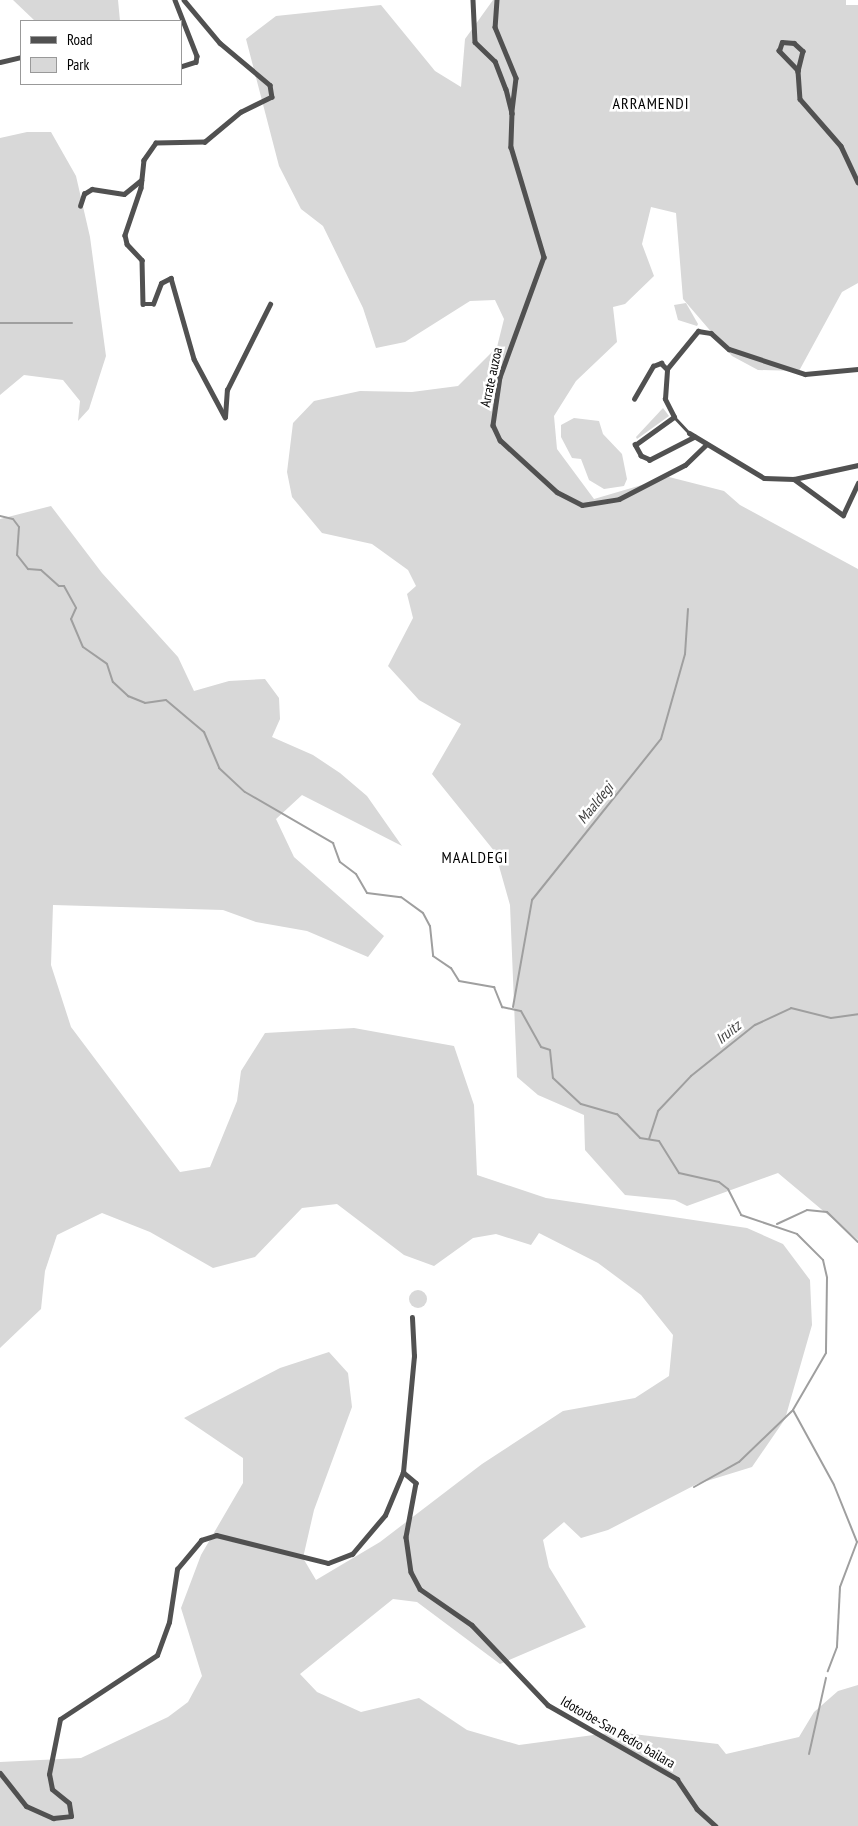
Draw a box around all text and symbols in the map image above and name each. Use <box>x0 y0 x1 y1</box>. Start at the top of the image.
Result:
legend <box>20 20 182 85</box>
text: Road <box>67 30 93 49</box>
text: Park <box>67 55 89 74</box>
district label: ARRAMENDI <box>611 93 691 113</box>
street label: Arrate auzoa <box>476 346 506 408</box>
water label: Maaldegi <box>573 779 617 827</box>
district label: MAALDEGI <box>441 847 509 867</box>
water label: Iruitz <box>712 1017 744 1047</box>
street label: Idotorbe-San Pedro bailara <box>558 1692 678 1772</box>

